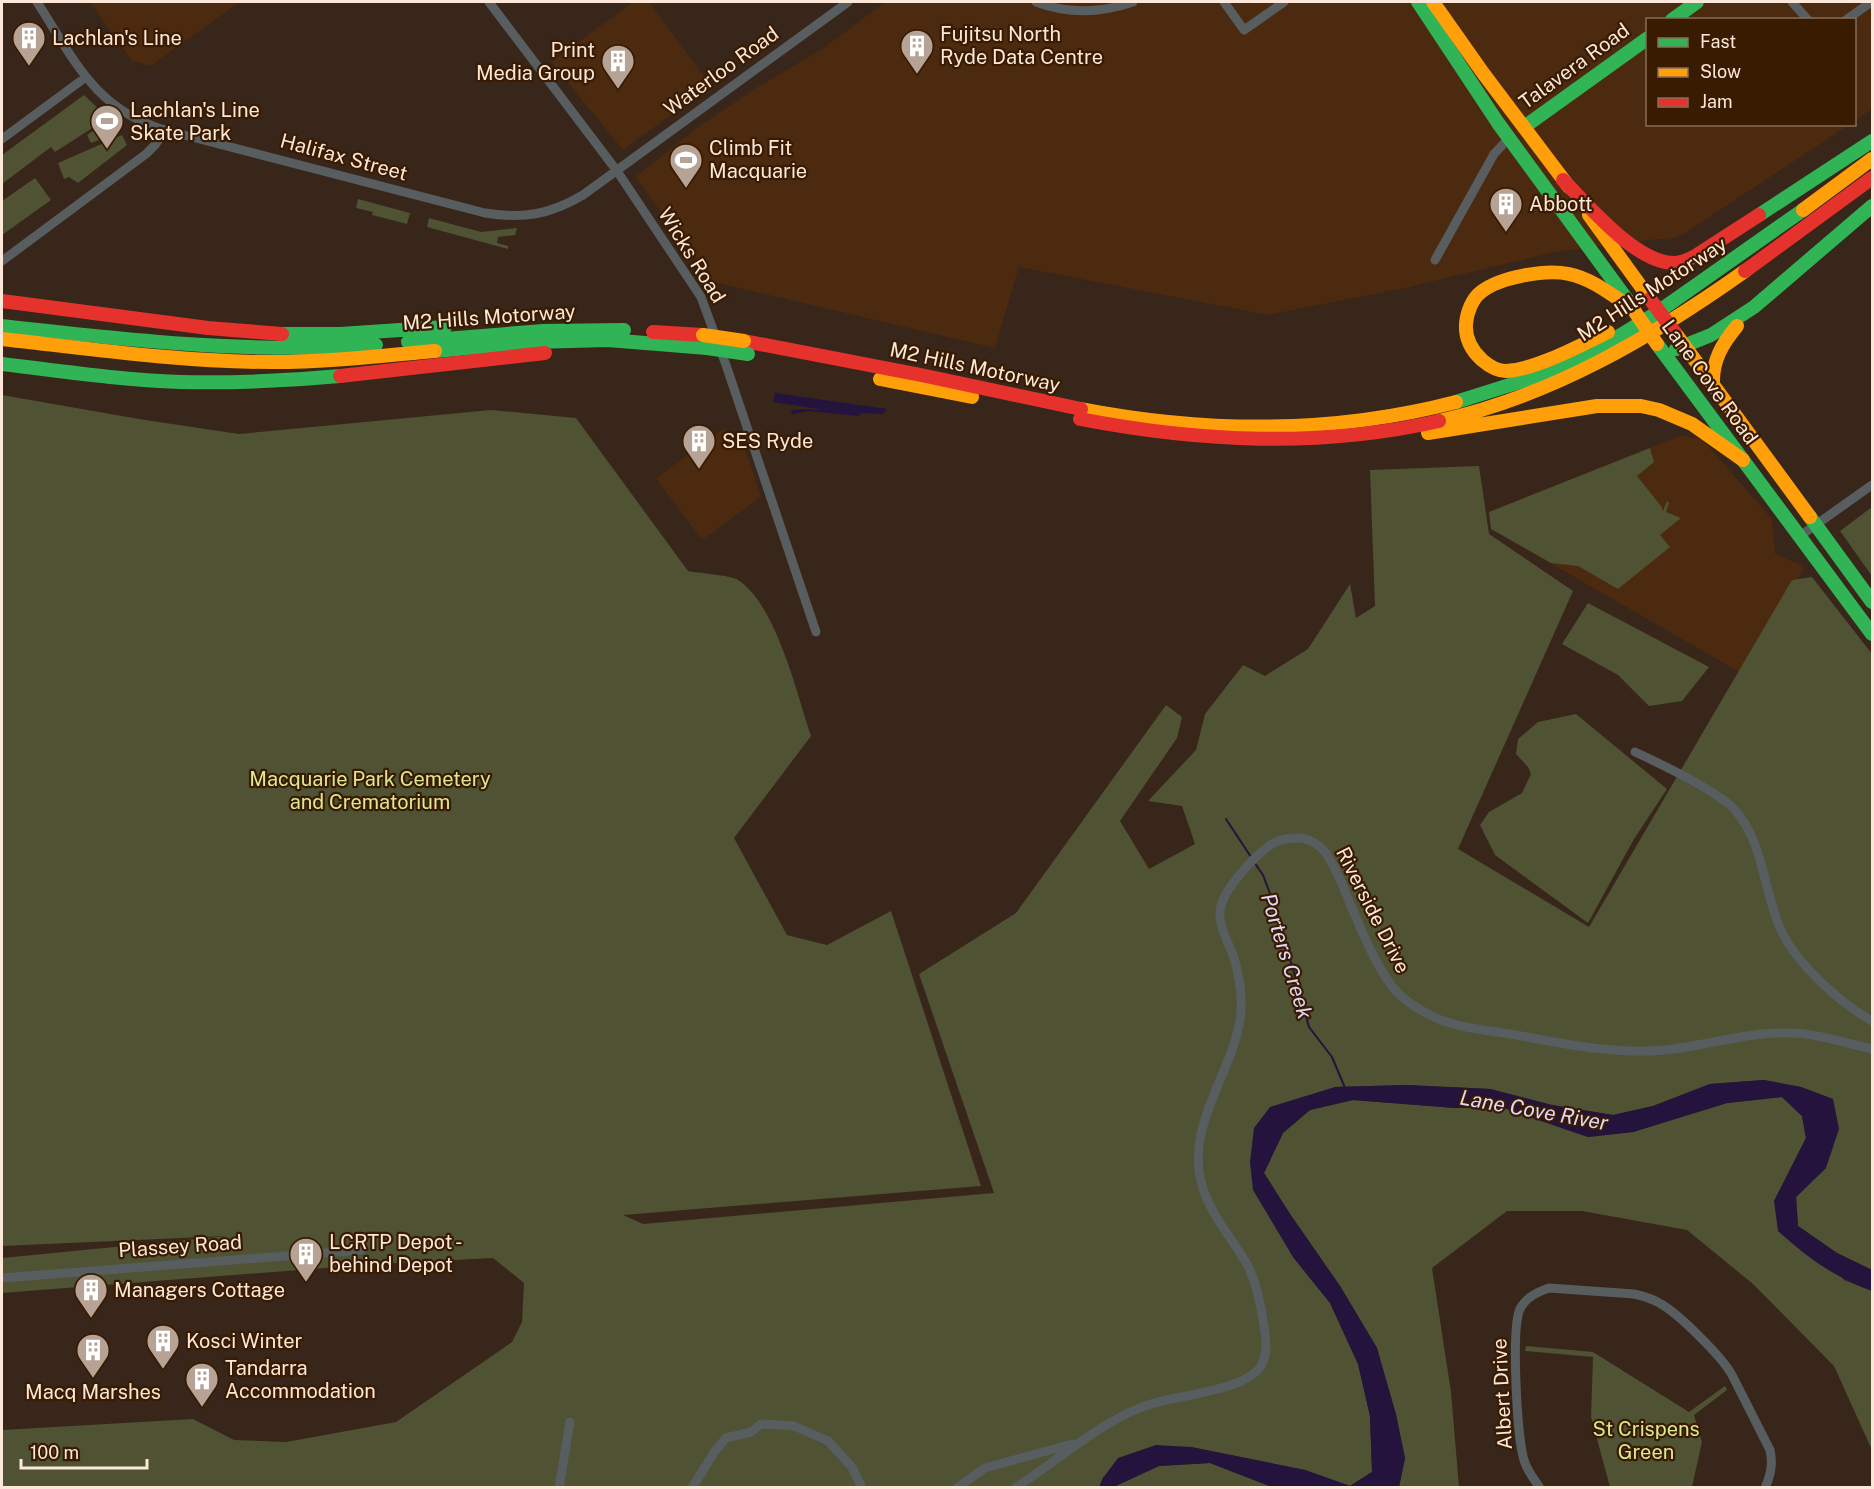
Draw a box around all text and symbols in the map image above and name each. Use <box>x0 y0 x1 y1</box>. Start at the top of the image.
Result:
street label: Talavera Road <box>1514 18 1634 114</box>
legend <box>1646 18 1856 126</box>
building icon: Lachlan's Line <box>11 20 47 67</box>
street label: Waterloo Road <box>659 21 783 121</box>
place label: Fujitsu North Ryde Data Centre <box>940 22 1103 69</box>
place label: Lachlan's Line <box>52 26 182 50</box>
building icon: Fujitsu North Ryde Data Centre <box>899 28 935 75</box>
text: Fast <box>1700 31 1736 52</box>
place label: Print Media Group <box>476 38 595 85</box>
building icon: Print Media Group <box>600 43 636 90</box>
text: Slow <box>1700 61 1741 82</box>
text: Jam <box>1700 91 1733 112</box>
place label: Lachlan's Line Skate Park <box>130 98 260 145</box>
sports icon: Lachlan's Line Skate Park <box>89 103 125 150</box>
street label: Halifax Street <box>278 129 410 185</box>
place label: Climb Fit Macquarie <box>709 136 807 183</box>
sports icon: Climb Fit Macquarie <box>668 142 704 189</box>
building icon: Abbott <box>1488 186 1524 233</box>
place label: Abbott <box>1529 192 1592 216</box>
street label: Wicks Road <box>653 203 731 307</box>
street label: M2 Hills Motorway <box>1573 232 1732 346</box>
street label: M2 Hills Motorway <box>402 299 577 335</box>
street label: Lane Cove Road <box>1657 315 1763 449</box>
street label: M2 Hills Motorway <box>888 337 1063 397</box>
building icon: SES Ryde <box>681 423 717 470</box>
place label: SES Ryde <box>722 429 813 453</box>
park label: Macquarie Park Cemetery and Crematorium <box>249 767 491 814</box>
street label: Riverside Drive <box>1331 843 1415 977</box>
water label: Porters Creek <box>1256 890 1318 1022</box>
water label: Lane Cove River <box>1458 1085 1611 1136</box>
street label: Plassey Road <box>117 1230 243 1262</box>
place label: LCRTP Depot - behind Depot <box>329 1230 463 1277</box>
building icon: LCRTP Depot - behind Depot <box>288 1236 324 1283</box>
building icon: Managers Cottage <box>73 1272 109 1319</box>
place label: Managers Cottage <box>114 1278 285 1302</box>
building icon: Kosci Winter <box>145 1323 181 1370</box>
place label: Kosci Winter <box>186 1329 303 1353</box>
building icon: Macq Marshes <box>75 1332 111 1379</box>
street label: Albert Drive <box>1487 1338 1517 1450</box>
place label: Tandarra Accommodation <box>225 1356 376 1403</box>
building icon: Tandarra Accommodation <box>184 1361 220 1408</box>
place label: Macq Marshes <box>25 1380 161 1404</box>
park label: St Crispens Green <box>1592 1417 1700 1464</box>
scale bar <box>21 1432 147 1470</box>
text: 100 m <box>30 1442 79 1463</box>

